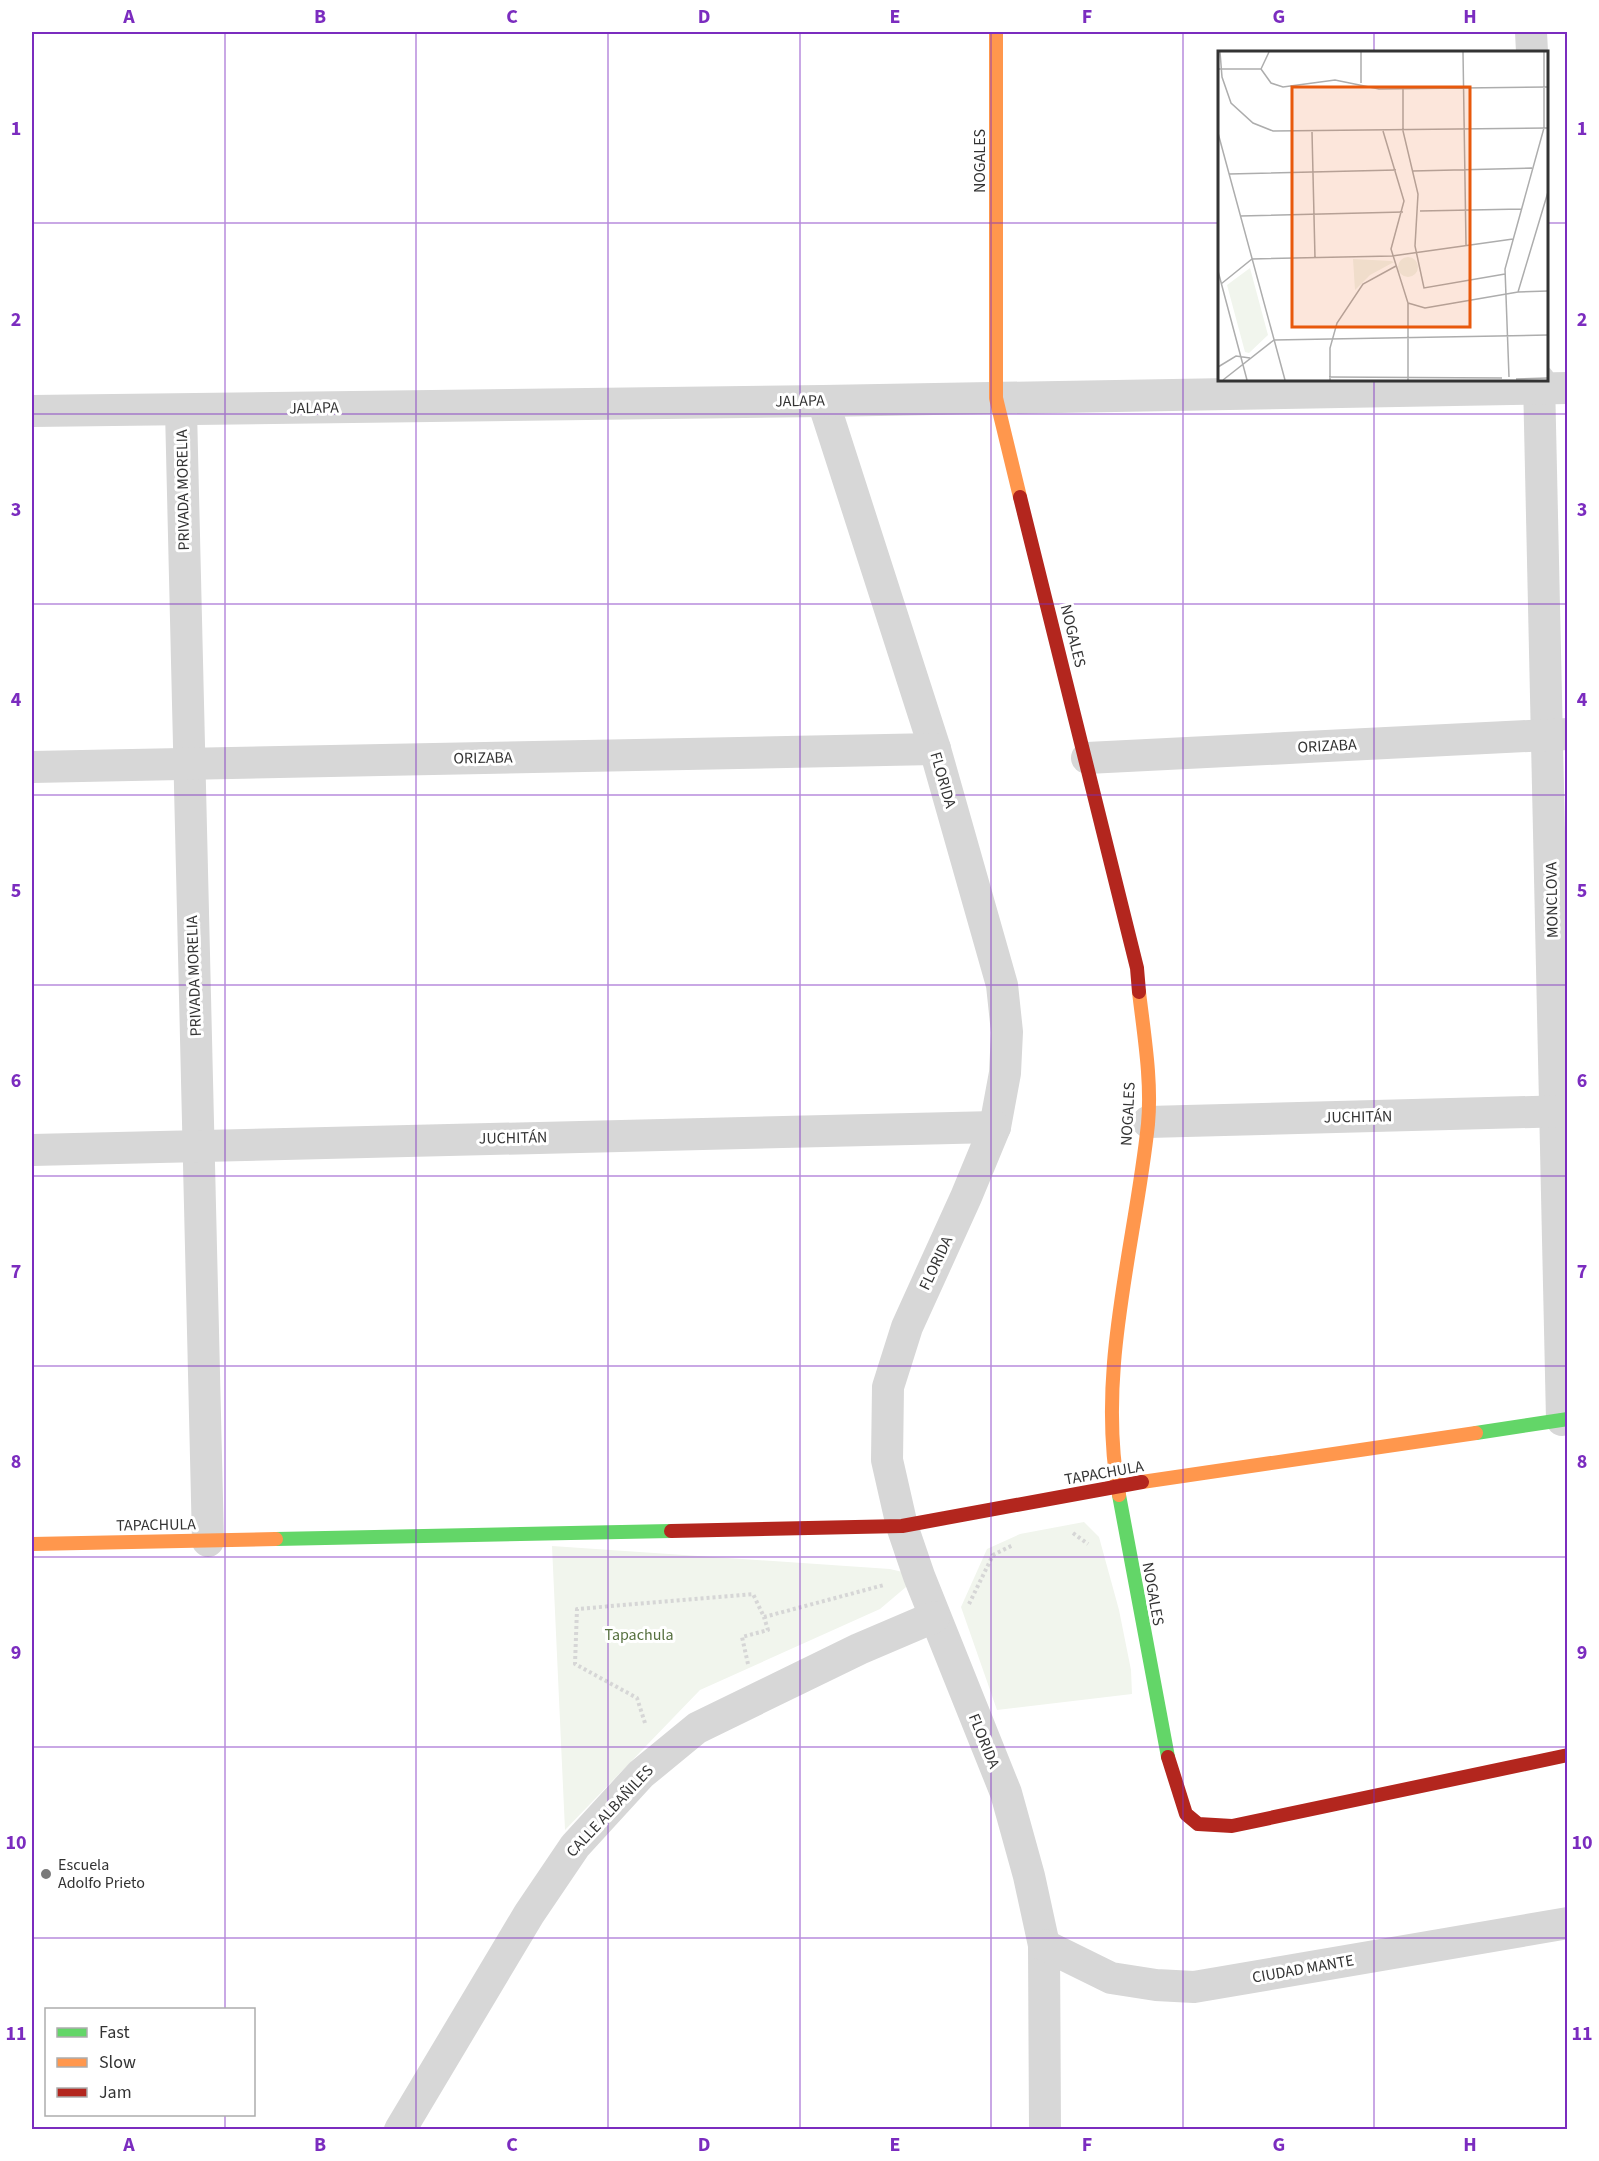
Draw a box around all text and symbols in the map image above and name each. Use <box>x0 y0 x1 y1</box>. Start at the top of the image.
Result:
text: A <box>122 3 135 31</box>
text: B <box>314 3 326 31</box>
text: C <box>506 3 518 31</box>
text: D <box>698 3 710 31</box>
text: E <box>890 3 900 31</box>
text: F <box>1082 3 1092 31</box>
text: G <box>1273 3 1285 31</box>
text: H <box>1463 3 1477 31</box>
inset map <box>1218 51 1548 381</box>
text: 1 <box>11 115 21 143</box>
text: 1 <box>1577 115 1587 143</box>
street label: NOGALES <box>969 129 991 193</box>
text: 2 <box>11 306 21 334</box>
text: 2 <box>1577 306 1587 334</box>
street label: JALAPA <box>775 390 825 412</box>
street label: JALAPA <box>289 397 339 419</box>
street label: PRIVADA MORELIA <box>171 429 195 551</box>
text: 3 <box>11 496 21 524</box>
text: 3 <box>1577 496 1587 524</box>
street label: NOGALES <box>1055 602 1091 670</box>
text: 4 <box>11 686 22 714</box>
text: 4 <box>1577 686 1588 714</box>
street label: ORIZABA <box>1297 733 1357 759</box>
street label: ORIZABA <box>453 746 513 770</box>
street label: FLORIDA <box>924 749 962 811</box>
street label: MONCLOVA <box>1540 861 1564 938</box>
text: 5 <box>11 877 21 905</box>
text: 5 <box>1577 877 1587 905</box>
street label: PRIVADA MORELIA <box>181 915 207 1037</box>
text: 6 <box>11 1067 21 1095</box>
text: 6 <box>1577 1067 1587 1095</box>
street label: NOGALES <box>1115 1081 1141 1147</box>
street label: JUCHITÁN <box>1323 1105 1393 1129</box>
street label: JUCHITÁN <box>478 1126 548 1150</box>
street label: FLORIDA <box>914 1232 958 1294</box>
text: 7 <box>11 1258 21 1286</box>
text: 7 <box>1577 1258 1587 1286</box>
text: 8 <box>11 1448 21 1476</box>
text: 8 <box>1577 1448 1587 1476</box>
street label: TAPACHULA <box>1063 1455 1146 1491</box>
street label: TAPACHULA <box>116 1513 196 1537</box>
street label: NOGALES <box>1137 1560 1169 1628</box>
park label: Tapachula <box>604 1624 674 1646</box>
text: 9 <box>11 1639 21 1667</box>
text: 9 <box>1577 1639 1587 1667</box>
street label: FLORIDA <box>963 1710 1005 1772</box>
street label: CALLE ALBAÑILES <box>561 1760 659 1862</box>
text: 10 <box>5 1829 27 1857</box>
text: 10 <box>1571 1829 1593 1857</box>
place label: Escuela Adolfo Prieto <box>58 1854 145 1894</box>
marker: Escuela Adolfo Prieto <box>39 1867 53 1881</box>
street label: CIUDAD MANTE <box>1250 1949 1356 1989</box>
legend <box>45 2008 255 2116</box>
text: 11 <box>5 2020 27 2048</box>
text: Fast <box>99 2020 130 2045</box>
text: 11 <box>1571 2020 1593 2048</box>
text: Slow <box>99 2050 136 2075</box>
text: Jam <box>99 2080 132 2105</box>
text: A <box>122 2131 135 2159</box>
text: B <box>314 2131 326 2159</box>
text: C <box>506 2131 518 2159</box>
text: D <box>698 2131 710 2159</box>
text: E <box>890 2131 900 2159</box>
text: F <box>1082 2131 1092 2159</box>
text: G <box>1273 2131 1285 2159</box>
text: H <box>1463 2131 1477 2159</box>

